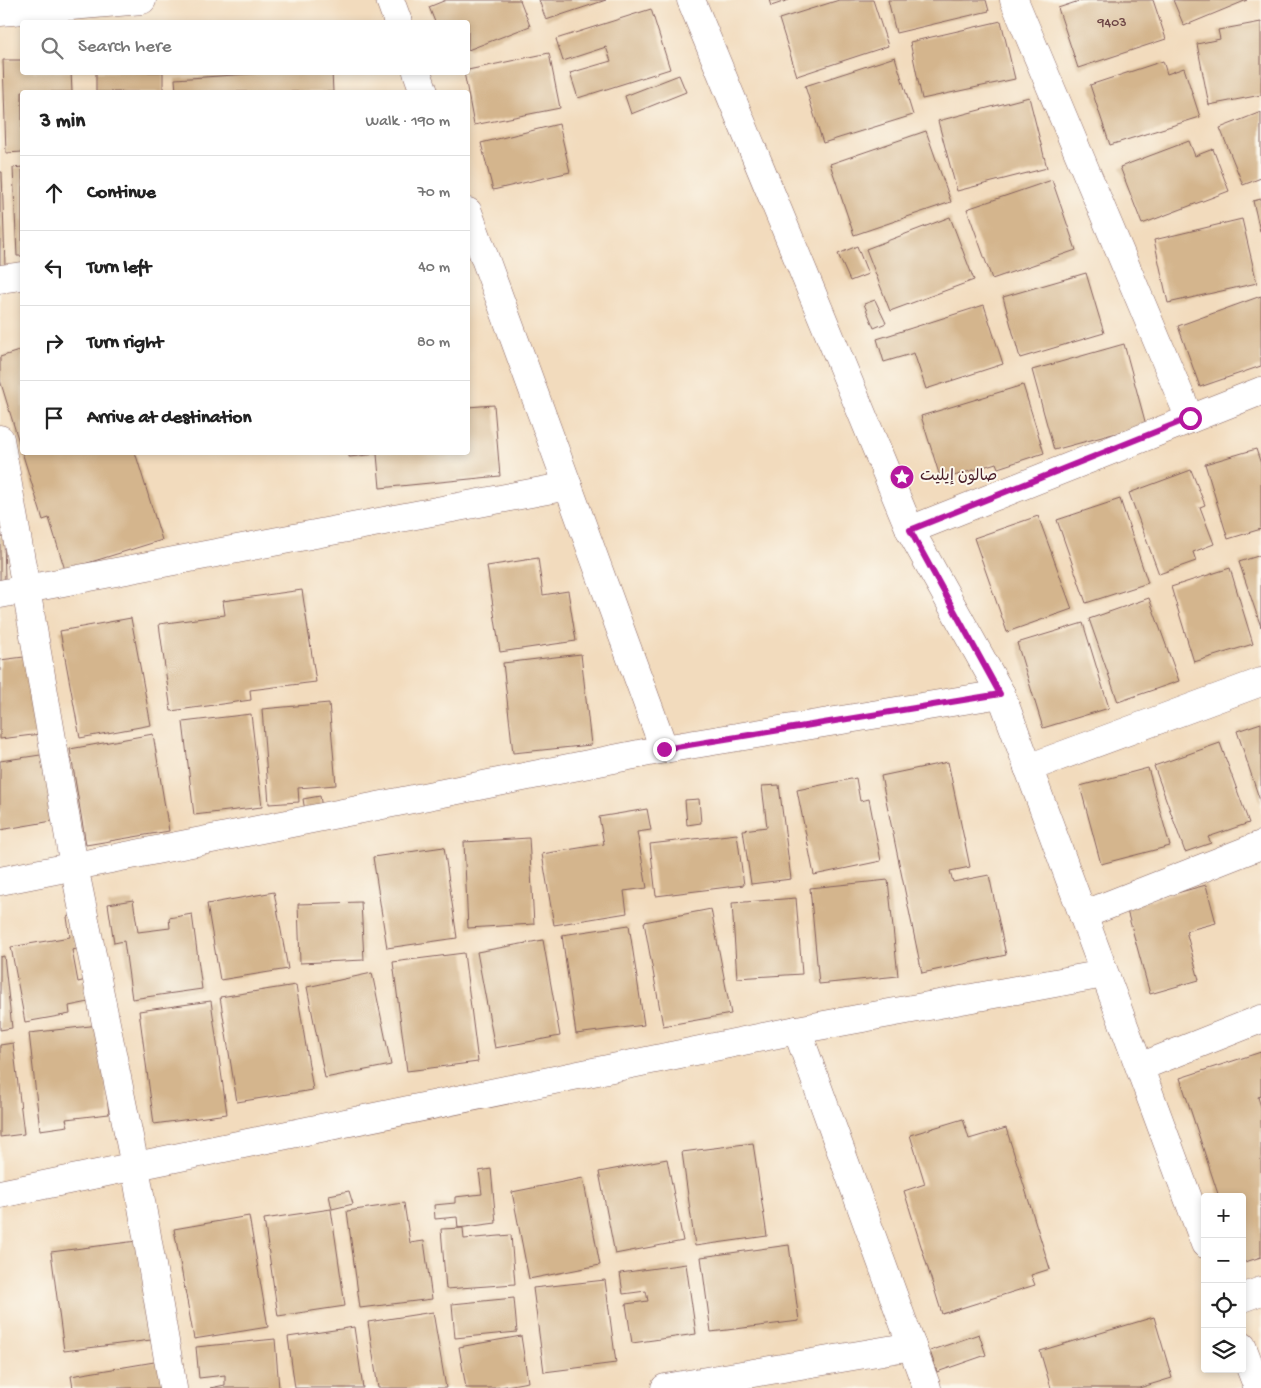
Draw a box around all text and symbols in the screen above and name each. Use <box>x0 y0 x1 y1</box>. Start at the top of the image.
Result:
house number: 9403 <box>1097 15 1126 32</box>
search box <box>20 20 470 75</box>
icon: search <box>38 34 66 62</box>
text: Search here <box>78 36 172 59</box>
text: 3 min <box>40 110 85 135</box>
text: Walk · 190 m <box>366 113 450 132</box>
icon: ahead <box>40 179 68 207</box>
text: Continue <box>87 182 156 205</box>
text: 70 m <box>417 184 450 203</box>
icon: left <box>40 254 68 282</box>
text: Turn left <box>87 257 151 280</box>
text: 40 m <box>418 259 450 278</box>
icon: right <box>40 329 68 357</box>
text: Turn right <box>87 332 163 355</box>
text: 80 m <box>417 334 450 353</box>
icon: arrive <box>40 404 68 432</box>
text: Arrive at destination <box>87 407 251 430</box>
route start <box>1179 407 1202 430</box>
place icon: صالون إيليت <box>889 464 915 490</box>
place label: صالون إيليت <box>920 468 997 487</box>
route end <box>653 738 676 761</box>
map controls <box>1201 1193 1246 1373</box>
button: + <box>1201 1193 1246 1238</box>
button: − <box>1201 1238 1246 1283</box>
button: locate <box>1201 1283 1246 1328</box>
button: layers <box>1201 1328 1246 1373</box>

